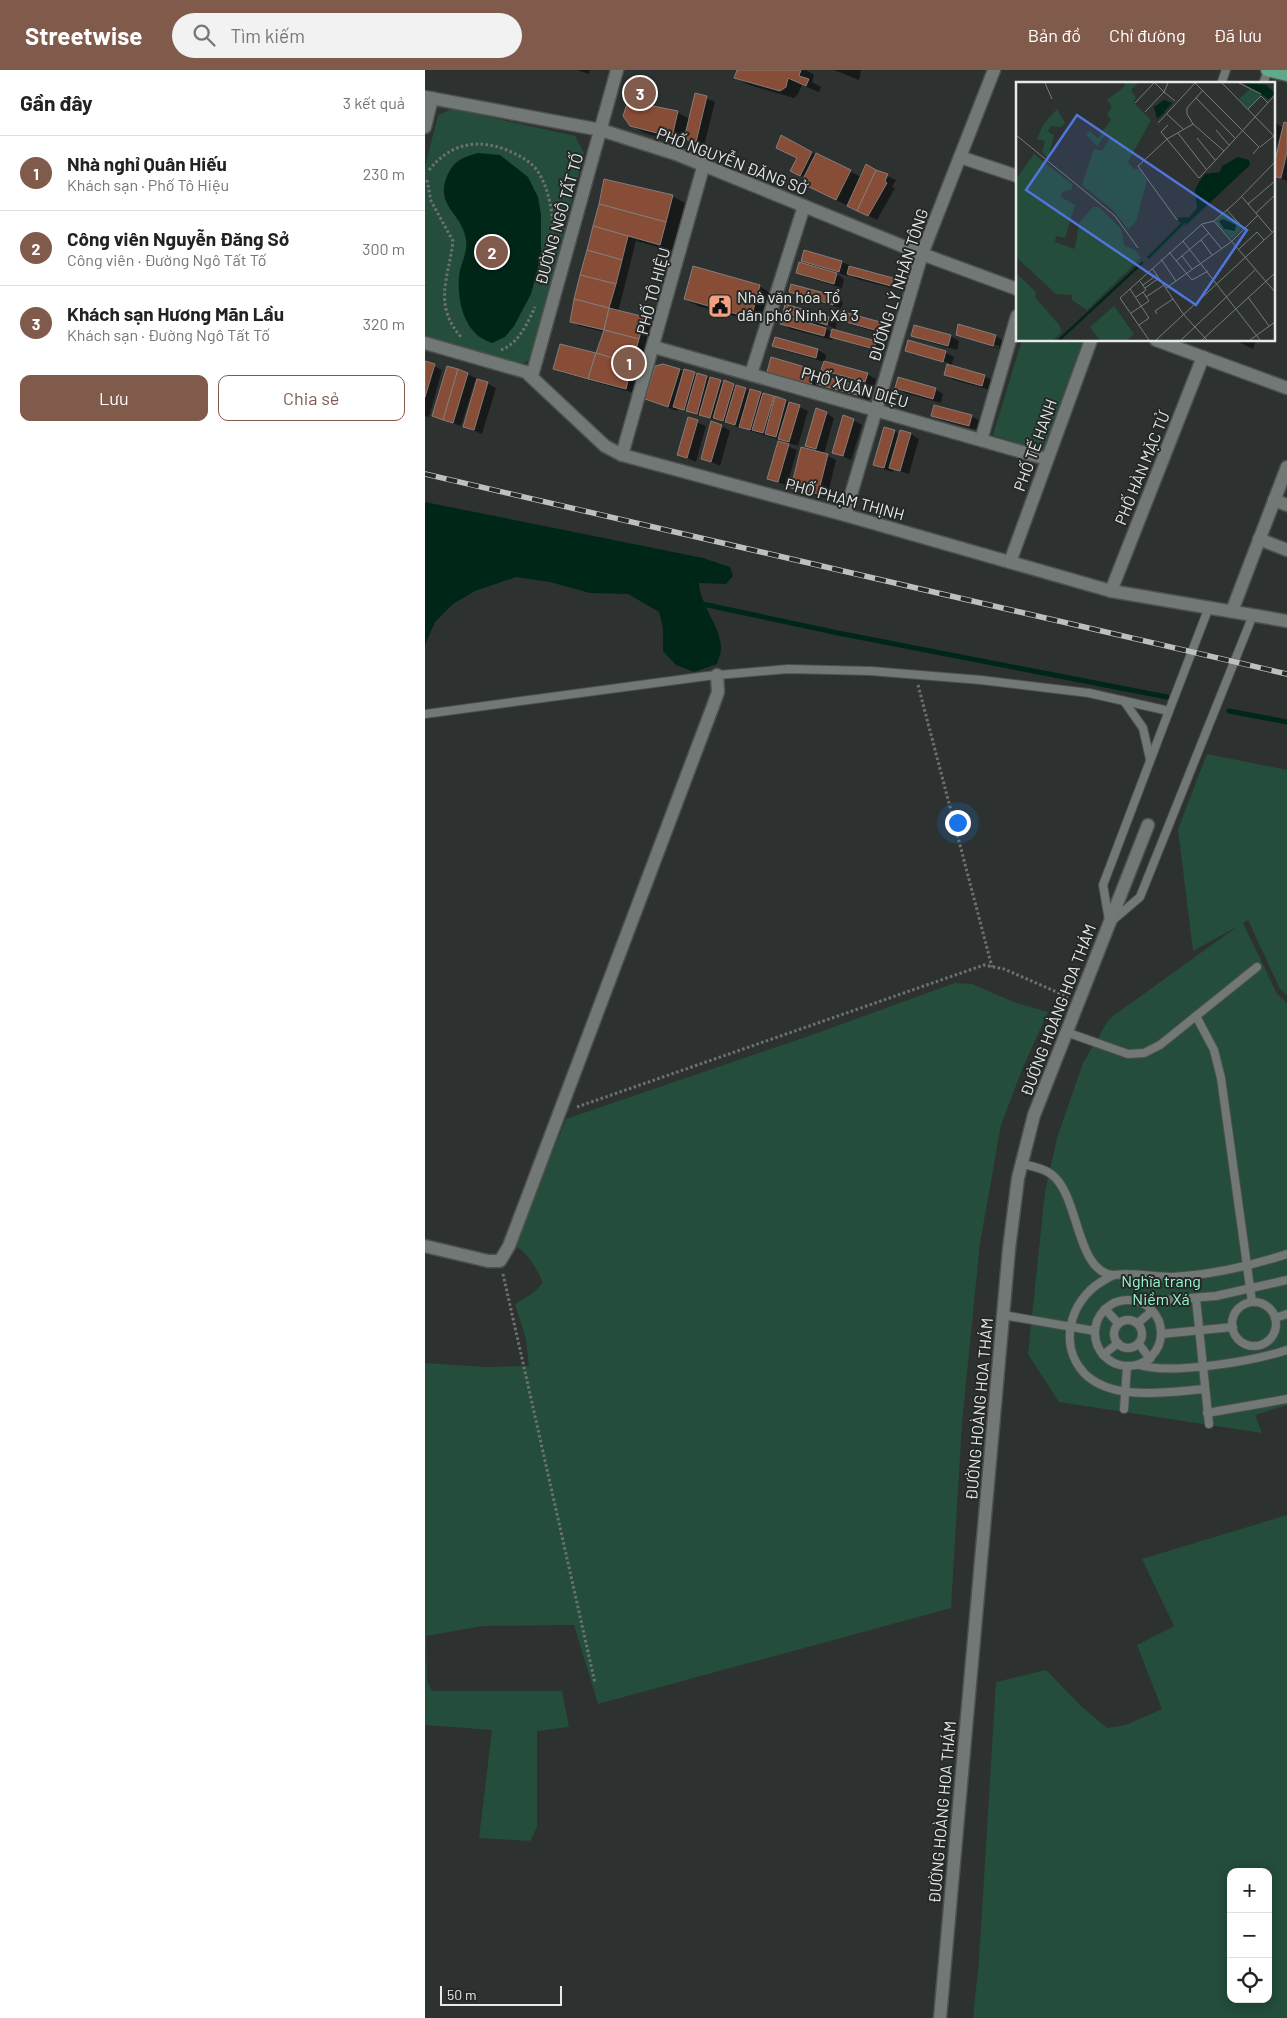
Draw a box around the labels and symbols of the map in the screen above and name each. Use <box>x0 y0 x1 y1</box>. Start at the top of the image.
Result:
pin: 3 <box>624 74 656 112</box>
inset map <box>1016 82 1274 341</box>
street label: PHỐ NGUYỄN ĐĂNG SỞ <box>654 123 811 198</box>
street label: ĐƯỜNG NGÔ TẤT TỐ <box>531 151 586 287</box>
street label: ĐƯỜNG LÝ NHÂN TÔNG <box>864 206 931 364</box>
pin: 2 <box>476 233 508 271</box>
street label: PHỐ TÔ HIỆU <box>632 245 673 336</box>
place label: Nhà văn hóa Tổ dân phố Ninh Xá 3 <box>737 287 859 324</box>
public building icon: Nhà văn hóa Tổ dân phố Ninh Xá 3 <box>707 293 733 319</box>
pin: 1 <box>613 344 645 382</box>
street label: PHỐ XUÂN DIỆU <box>799 362 911 411</box>
street label: PHỐ TẾ HANH <box>1009 396 1060 493</box>
street label: PHỐ HÀN MẶC TỬ <box>1110 407 1174 527</box>
street label: PHỐ PHẠM THỊNH <box>784 473 907 524</box>
your location <box>945 810 971 836</box>
street label: ĐƯỜNG HOÀNG HOA THÁM <box>1016 921 1099 1099</box>
park label: Nghĩa trang Niềm Xá <box>1121 1271 1201 1308</box>
street label: ĐƯỜNG HOÀNG HOA THÁM <box>961 1317 996 1501</box>
street label: ĐƯỜNG HOÀNG HOA THÁM <box>924 1720 959 1904</box>
scale bar <box>440 1983 563 2006</box>

